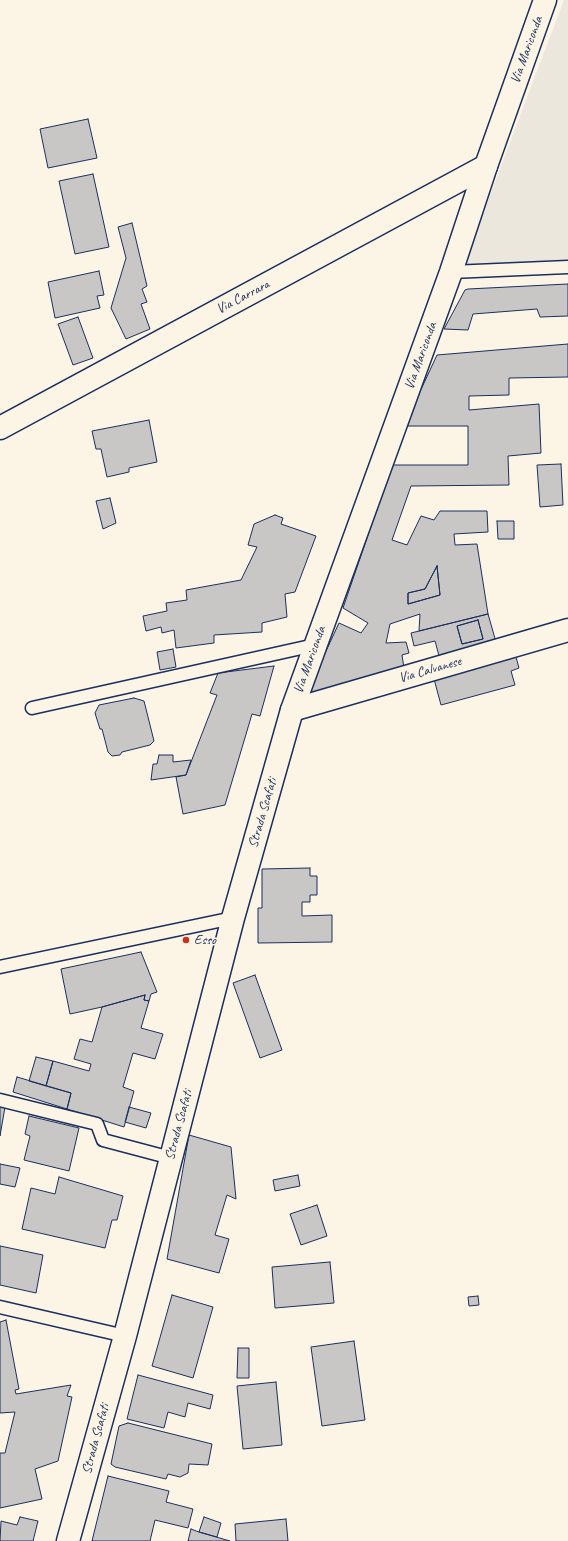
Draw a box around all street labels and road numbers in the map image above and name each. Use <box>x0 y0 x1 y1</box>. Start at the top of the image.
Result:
street label: Via Mariconda <box>507 14 547 86</box>
street label: Via Carrara <box>214 276 272 318</box>
street label: Via Mariconda <box>401 320 441 392</box>
street label: Via Mariconda <box>290 624 330 696</box>
street label: Via Calvanese <box>397 653 463 687</box>
street label: Strada Scafati <box>245 776 281 850</box>
street label: Strada Scafati <box>162 1088 196 1162</box>
street label: Strada Scafati <box>79 1402 113 1476</box>

